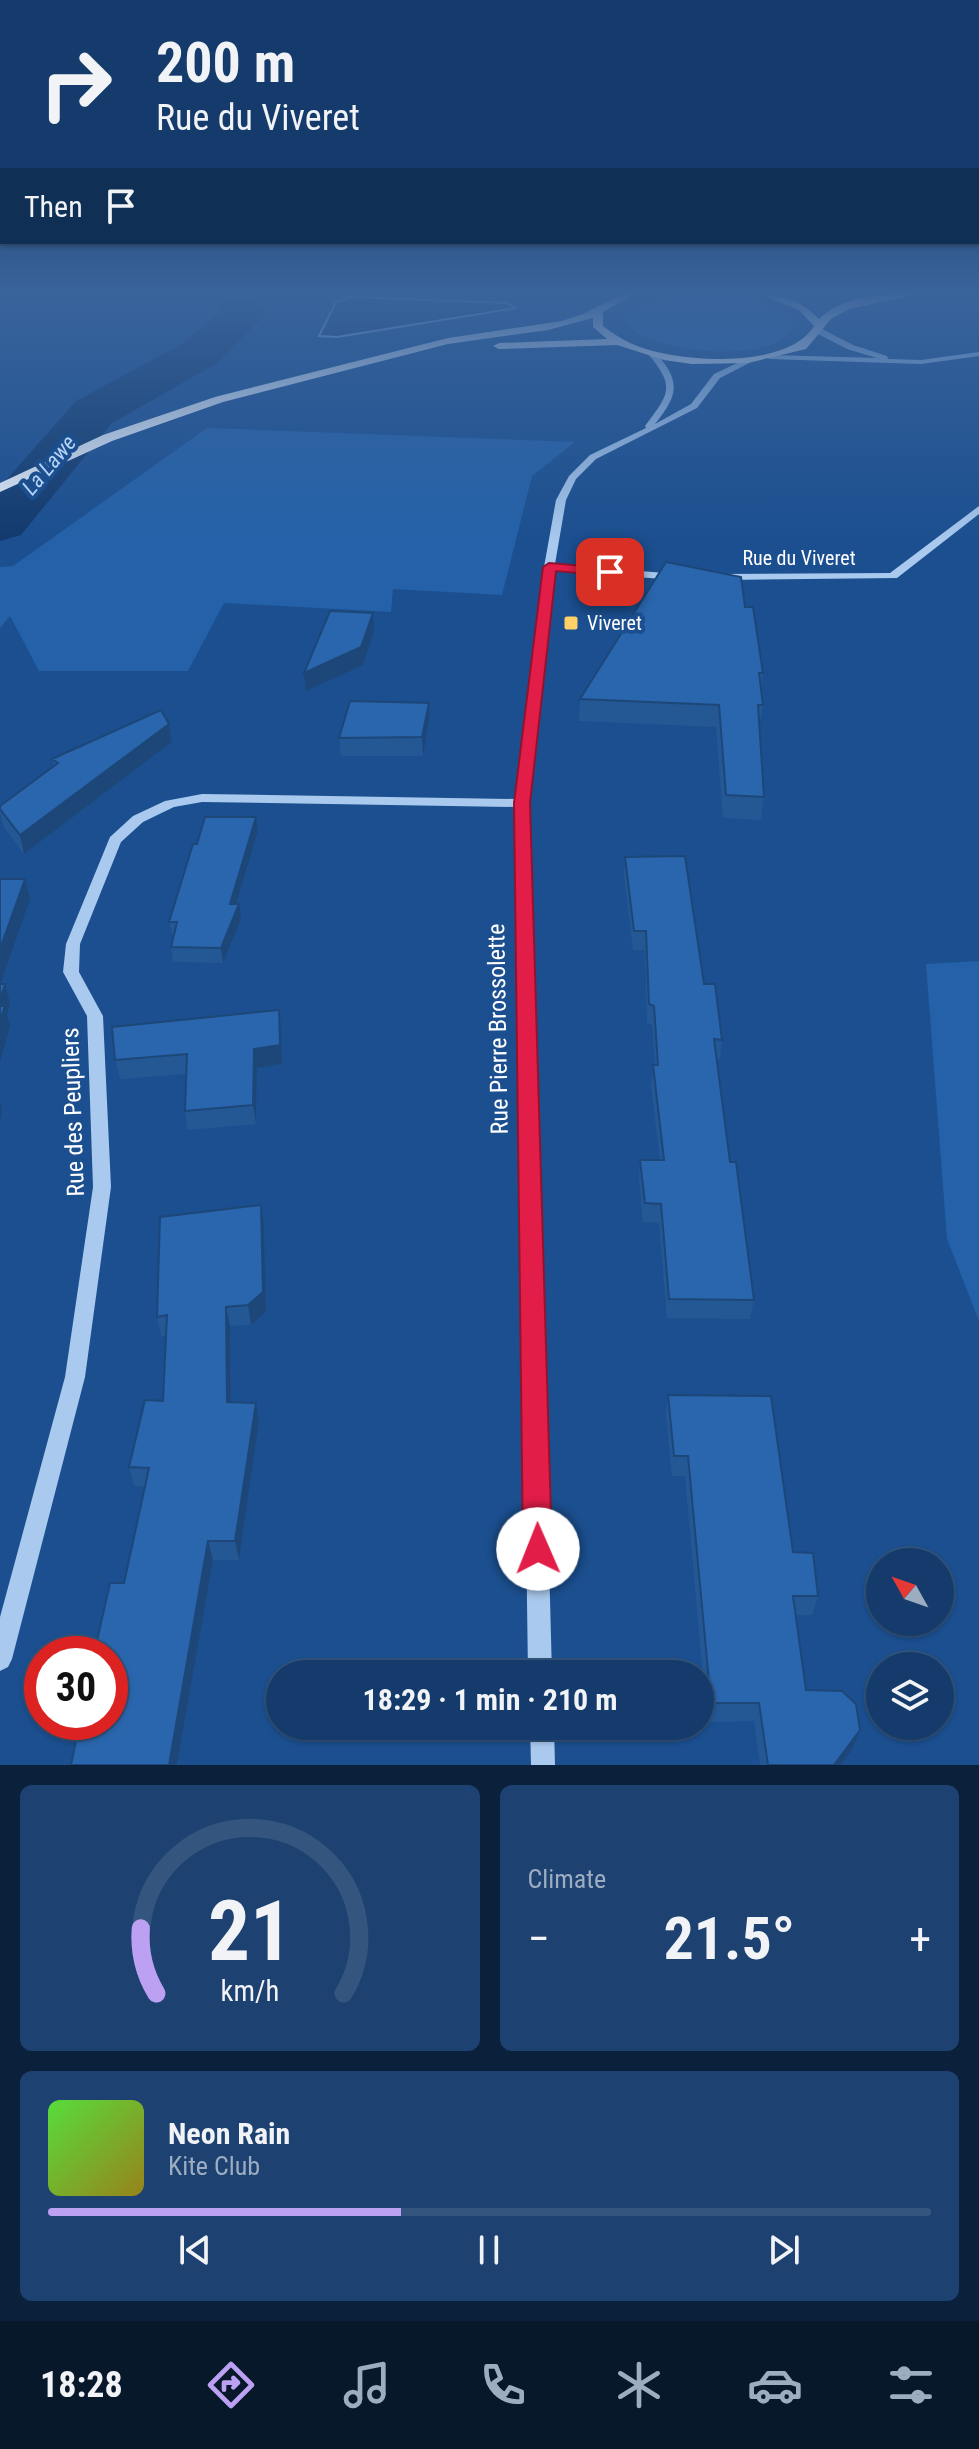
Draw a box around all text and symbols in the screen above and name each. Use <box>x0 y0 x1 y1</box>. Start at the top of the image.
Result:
text: 200 m <box>156 30 295 96</box>
icon: right <box>24 32 128 136</box>
text: Rue du Viveret <box>156 97 360 139</box>
icon: arrive <box>99 184 143 228</box>
text: Then <box>24 189 83 224</box>
water label: La Lawe <box>17 430 81 500</box>
pin <box>576 538 644 606</box>
street label: Rue du Viveret <box>742 546 856 570</box>
icon: arrive <box>588 550 632 594</box>
place label: Viveret <box>587 611 642 635</box>
marker: Viveret <box>562 614 580 632</box>
street label: Rue Pierre Brossolette <box>482 923 514 1135</box>
street label: Rue des Peupliers <box>56 1027 90 1197</box>
position arrow <box>496 1507 580 1591</box>
north arrow <box>866 1548 954 1636</box>
map controls <box>866 1548 954 1740</box>
speed limit sign: 30 <box>24 1636 128 1740</box>
button: layers <box>866 1652 954 1740</box>
text: 18:29 · 1 min · 210 m <box>363 1682 617 1717</box>
text: Climate <box>528 1864 606 1894</box>
text: 21 <box>208 1883 292 1980</box>
text: 21.5° <box>663 1903 795 1974</box>
text: − <box>528 1913 550 1965</box>
text: + <box>909 1913 931 1965</box>
text: km/h <box>220 1974 279 2008</box>
text: Neon Rain <box>168 2116 290 2151</box>
text: Kite Club <box>168 2151 260 2181</box>
icon: previous <box>173 2228 217 2272</box>
icon: pause <box>467 2228 511 2272</box>
icon: next <box>762 2228 806 2272</box>
icon: directions <box>203 2357 259 2413</box>
icon: music <box>339 2357 395 2413</box>
icon: phone <box>475 2357 531 2413</box>
icon: climate <box>611 2357 667 2413</box>
icon: car <box>747 2357 803 2413</box>
icon: filters <box>883 2357 939 2413</box>
text: 18:28 <box>40 2364 123 2406</box>

